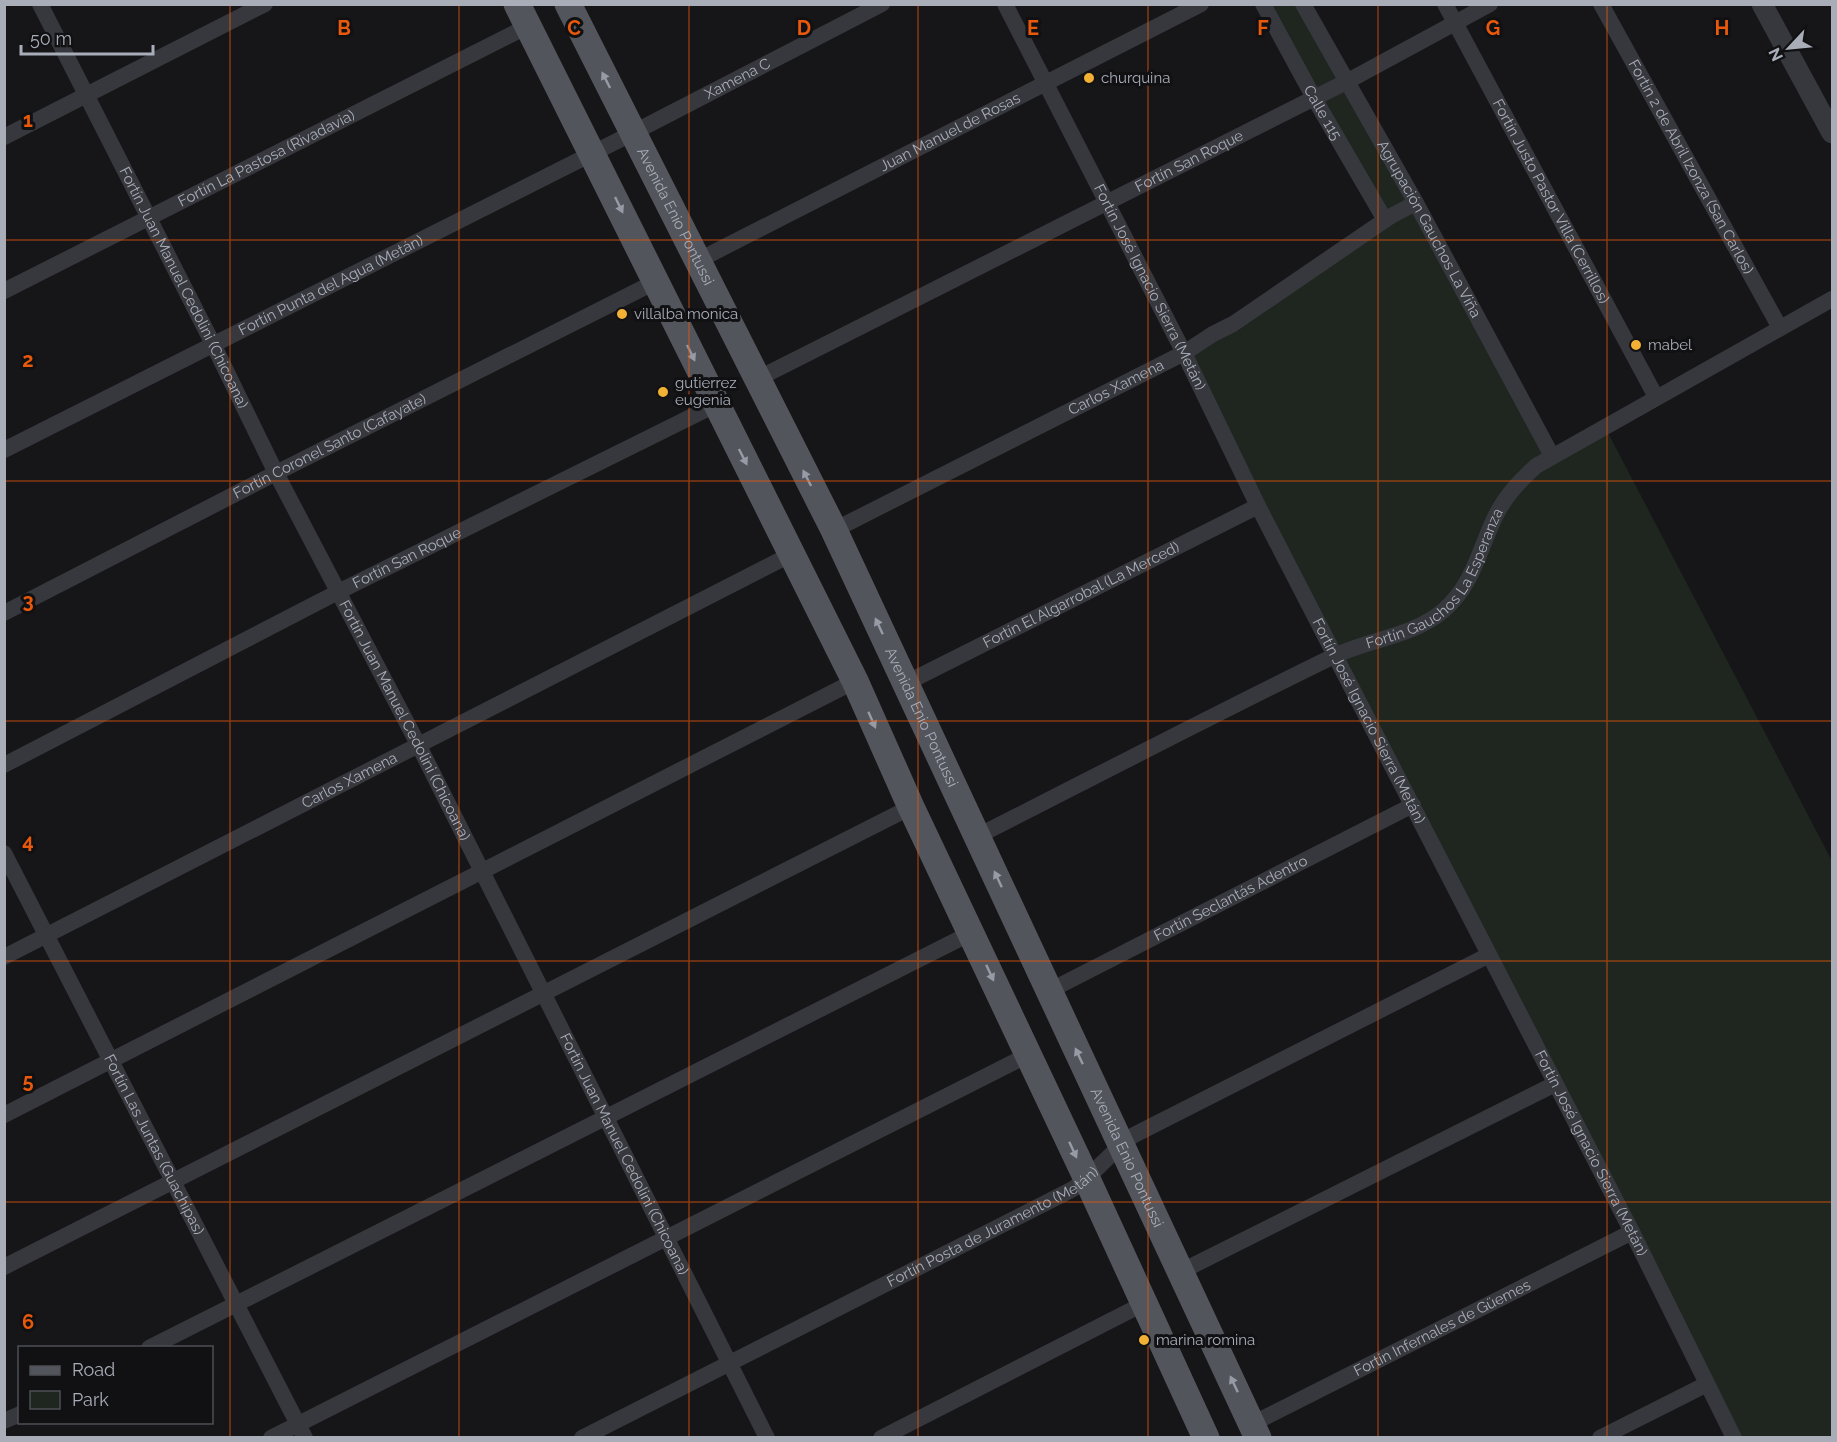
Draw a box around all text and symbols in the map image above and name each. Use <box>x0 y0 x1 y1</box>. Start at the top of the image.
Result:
text: B <box>337 16 351 40</box>
text: C <box>567 16 581 40</box>
text: D <box>797 16 811 40</box>
text: E <box>1027 16 1039 40</box>
text: F <box>1257 16 1269 40</box>
text: G <box>1486 16 1500 40</box>
text: H <box>1715 16 1729 40</box>
scale bar <box>21 18 153 56</box>
north arrow <box>1759 18 1819 78</box>
text: 50 m <box>30 28 72 49</box>
text: N <box>1765 45 1787 64</box>
street label: Xamena C <box>702 54 773 103</box>
street label: Fortín 2 de Abril Izonza (San Carlos) <box>1625 57 1757 277</box>
place label: churquina <box>1101 69 1170 87</box>
one-way arrow <box>601 71 611 88</box>
marker: churquina <box>1082 71 1096 85</box>
street label: Calle 115 <box>1300 82 1346 143</box>
street label: Juan Manuel de Rosas <box>877 89 1023 175</box>
street label: Fortín Justo Pastor Villa (Cerrillos) <box>1489 96 1613 307</box>
street label: Fortín La Pastosa (Rivadavia) <box>175 106 358 211</box>
text: 1 <box>23 108 33 132</box>
street label: Fortín San Roque <box>1132 126 1246 196</box>
street label: Agrupación Gauchos La Viña <box>1373 137 1485 321</box>
street label: Avenida Enio Pontussi <box>633 145 718 288</box>
street label: Fortín Juan Manuel Cedolini (Chicoana) <box>115 164 252 411</box>
street label: Fortín José Ignacio Sierra (Metán) <box>1090 181 1210 393</box>
one-way arrow <box>614 197 624 214</box>
street label: Fortín Punta del Agua (Metán) <box>235 231 426 339</box>
place label: villalba monica <box>634 305 738 323</box>
marker: villalba monica <box>615 307 629 321</box>
place label: mabel <box>1648 336 1693 354</box>
marker: mabel <box>1629 338 1643 352</box>
one-way arrow <box>687 344 696 361</box>
text: 2 <box>22 348 34 372</box>
street label: Carlos Xamena <box>1065 356 1167 419</box>
place label: gutierrez eugenia <box>675 374 737 409</box>
marker: gutierrez eugenia <box>656 385 670 399</box>
street label: Fortín Coronel Santo (Cafayate) <box>230 390 429 502</box>
one-way arrow <box>738 448 748 465</box>
one-way arrow <box>802 469 812 486</box>
street label: Fortín Gauchos La Esperanza <box>1364 505 1507 653</box>
street label: Fortín San Roque <box>350 523 464 592</box>
street label: Fortín El Algarrobal (La Merced) <box>980 538 1182 652</box>
text: 3 <box>22 589 34 613</box>
street label: Fortín Juan Manuel Cedolini (Chicoana) <box>335 597 474 844</box>
street label: Fortín José Ignacio Sierra (Metán) <box>1308 615 1429 827</box>
one-way arrow <box>874 617 884 635</box>
street label: Avenida Enio Pontussi <box>881 645 962 790</box>
one-way arrow <box>868 712 877 729</box>
street label: Carlos Xamena <box>299 748 400 812</box>
text: 4 <box>22 829 34 853</box>
street label: Fortín Seclantás Adentro <box>1151 851 1311 945</box>
one-way arrow <box>993 870 1002 887</box>
one-way arrow <box>986 965 995 982</box>
street label: Fortín Juan Manuel Cedolini (Chicoana) <box>556 1030 692 1278</box>
one-way arrow <box>1075 1047 1084 1064</box>
street label: Fortín José Ignacio Sierra (Metán) <box>1531 1047 1651 1259</box>
street label: Fortín Las Juntas (Guachipas) <box>100 1051 208 1238</box>
text: 5 <box>22 1069 34 1093</box>
street label: Avenida Enio Pontussi <box>1087 1085 1167 1230</box>
one-way arrow <box>1069 1141 1078 1158</box>
street label: Fortín Posta de Juramento (Metán) <box>884 1163 1102 1291</box>
street label: Fortín Infernales de Güemes <box>1351 1276 1534 1380</box>
text: 6 <box>22 1310 34 1334</box>
place label: marina romina <box>1156 1331 1255 1349</box>
marker: marina romina <box>1137 1333 1151 1347</box>
legend <box>18 1346 213 1424</box>
text: Road <box>72 1359 115 1380</box>
one-way arrow <box>1229 1376 1238 1393</box>
text: Park <box>72 1389 109 1410</box>

